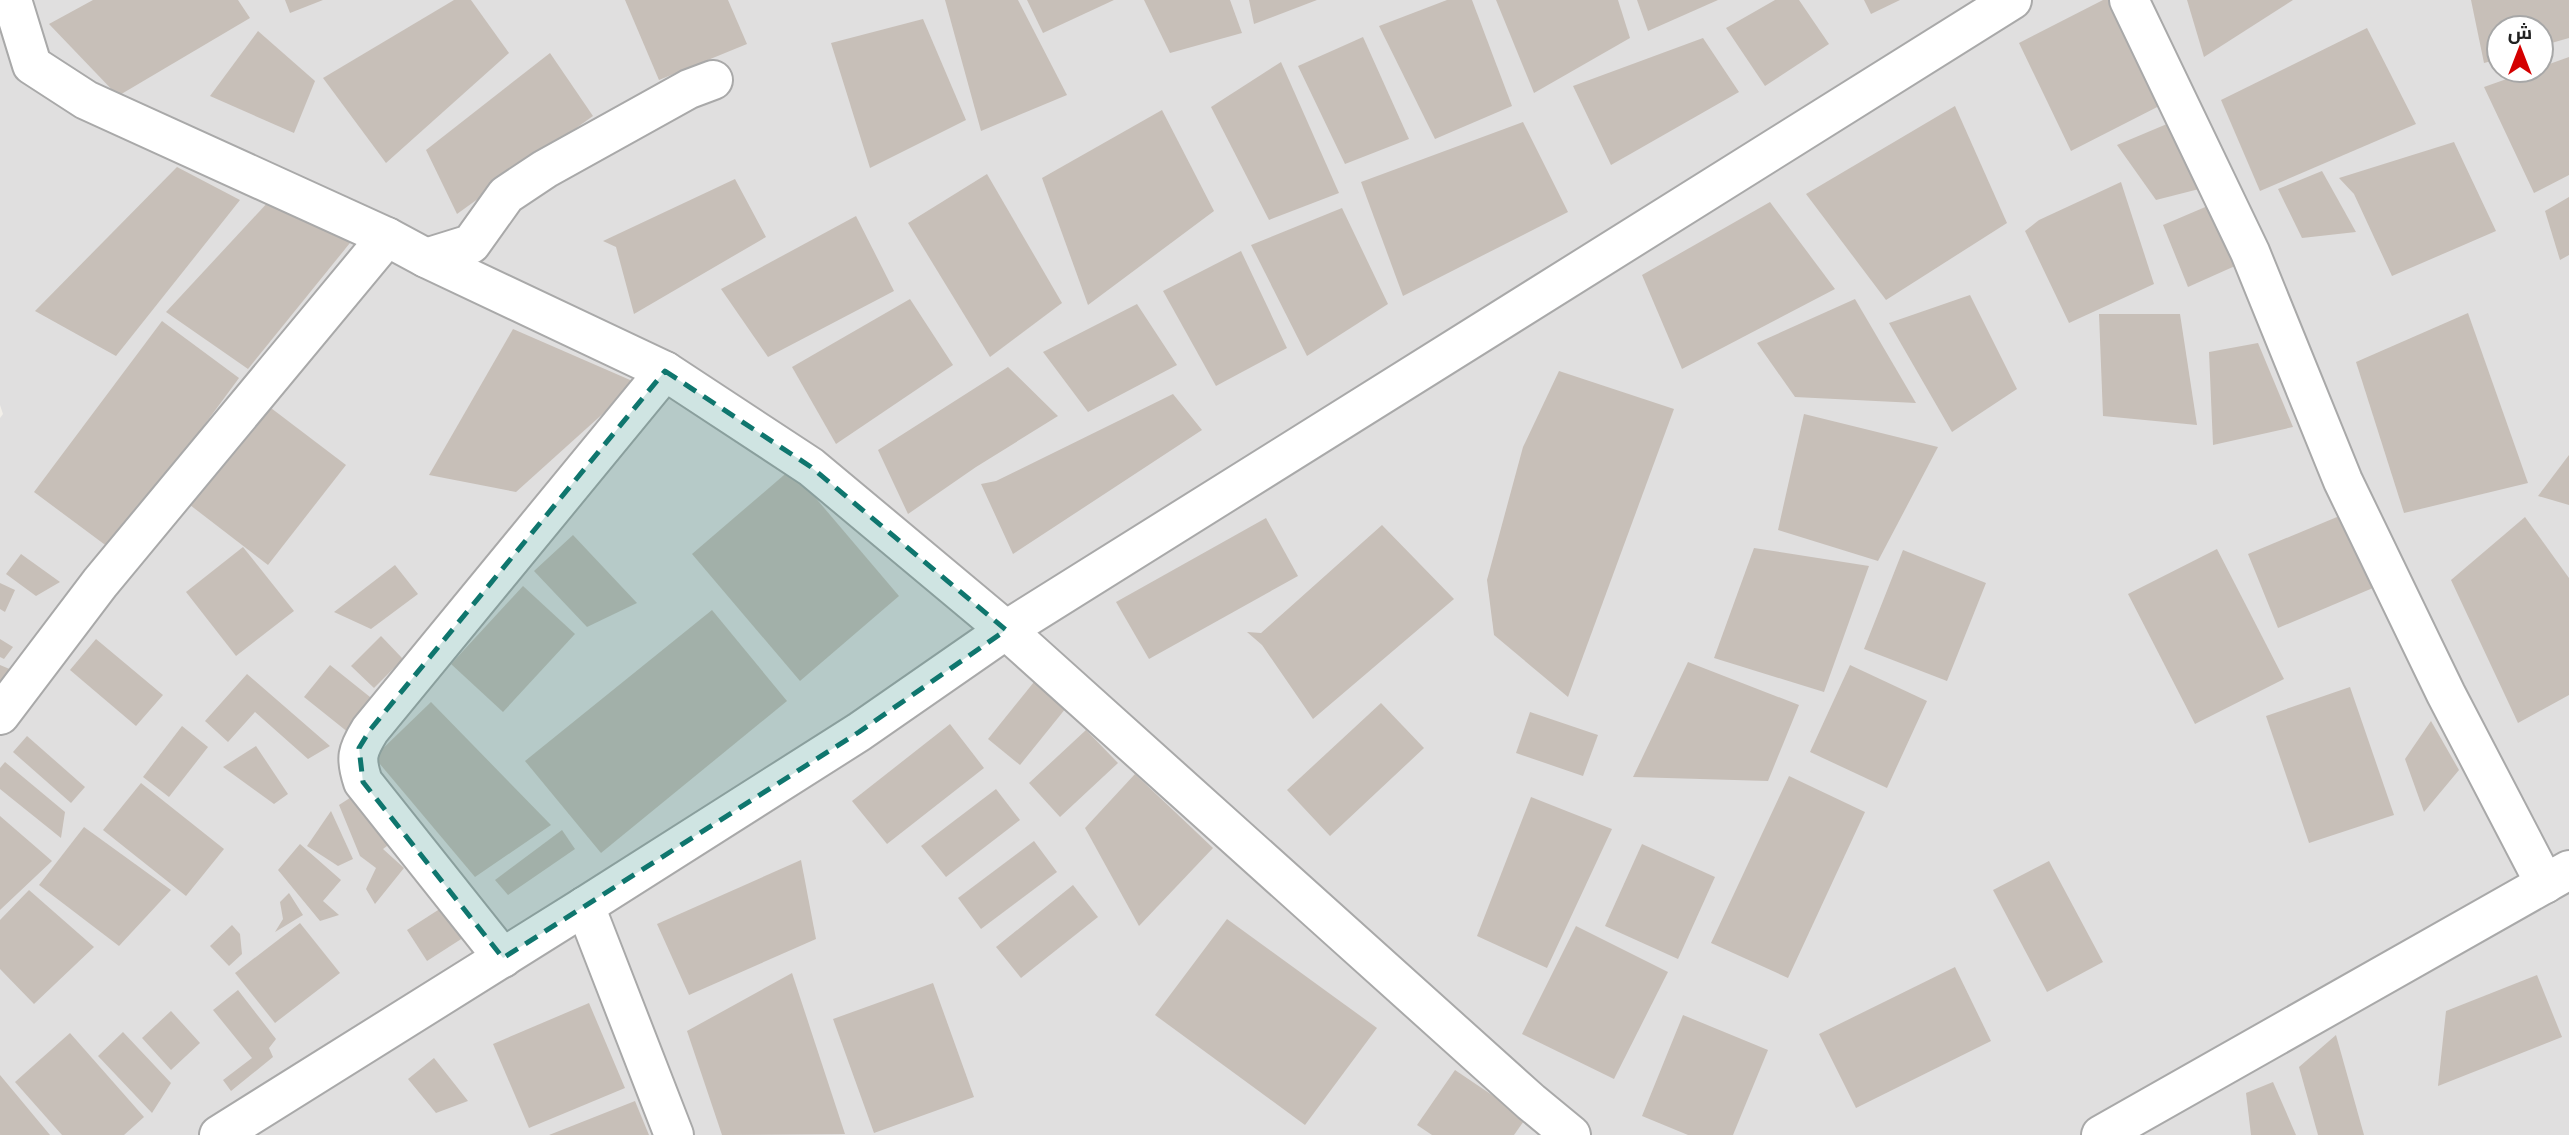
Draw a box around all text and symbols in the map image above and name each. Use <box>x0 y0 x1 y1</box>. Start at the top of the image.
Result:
north arrow <box>2485 14 2555 84</box>
text: ش <box>2508 20 2532 44</box>

